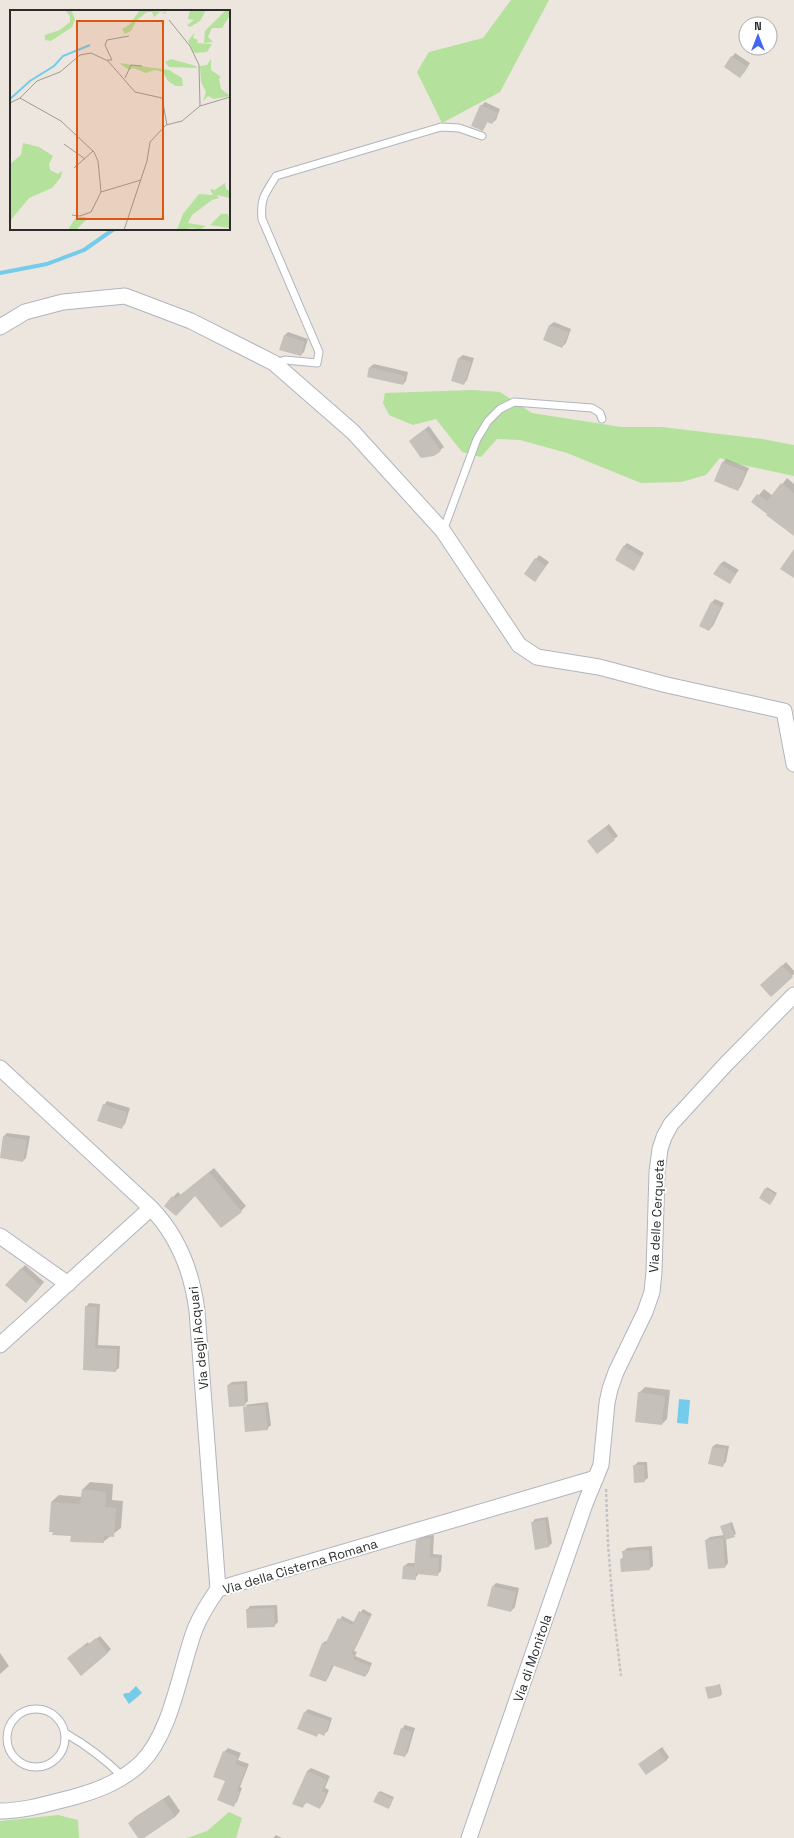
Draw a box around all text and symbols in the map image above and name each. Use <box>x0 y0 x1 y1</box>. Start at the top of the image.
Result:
inset map <box>10 10 230 230</box>
north arrow <box>738 16 778 56</box>
text: N <box>754 19 762 33</box>
street label: Via delle Cerqueta <box>645 1158 668 1273</box>
street label: Via degli Acquari <box>185 1285 212 1390</box>
street label: Via della Cisterna Romana <box>221 1535 380 1598</box>
street label: Via di Monitola <box>509 1611 556 1704</box>

